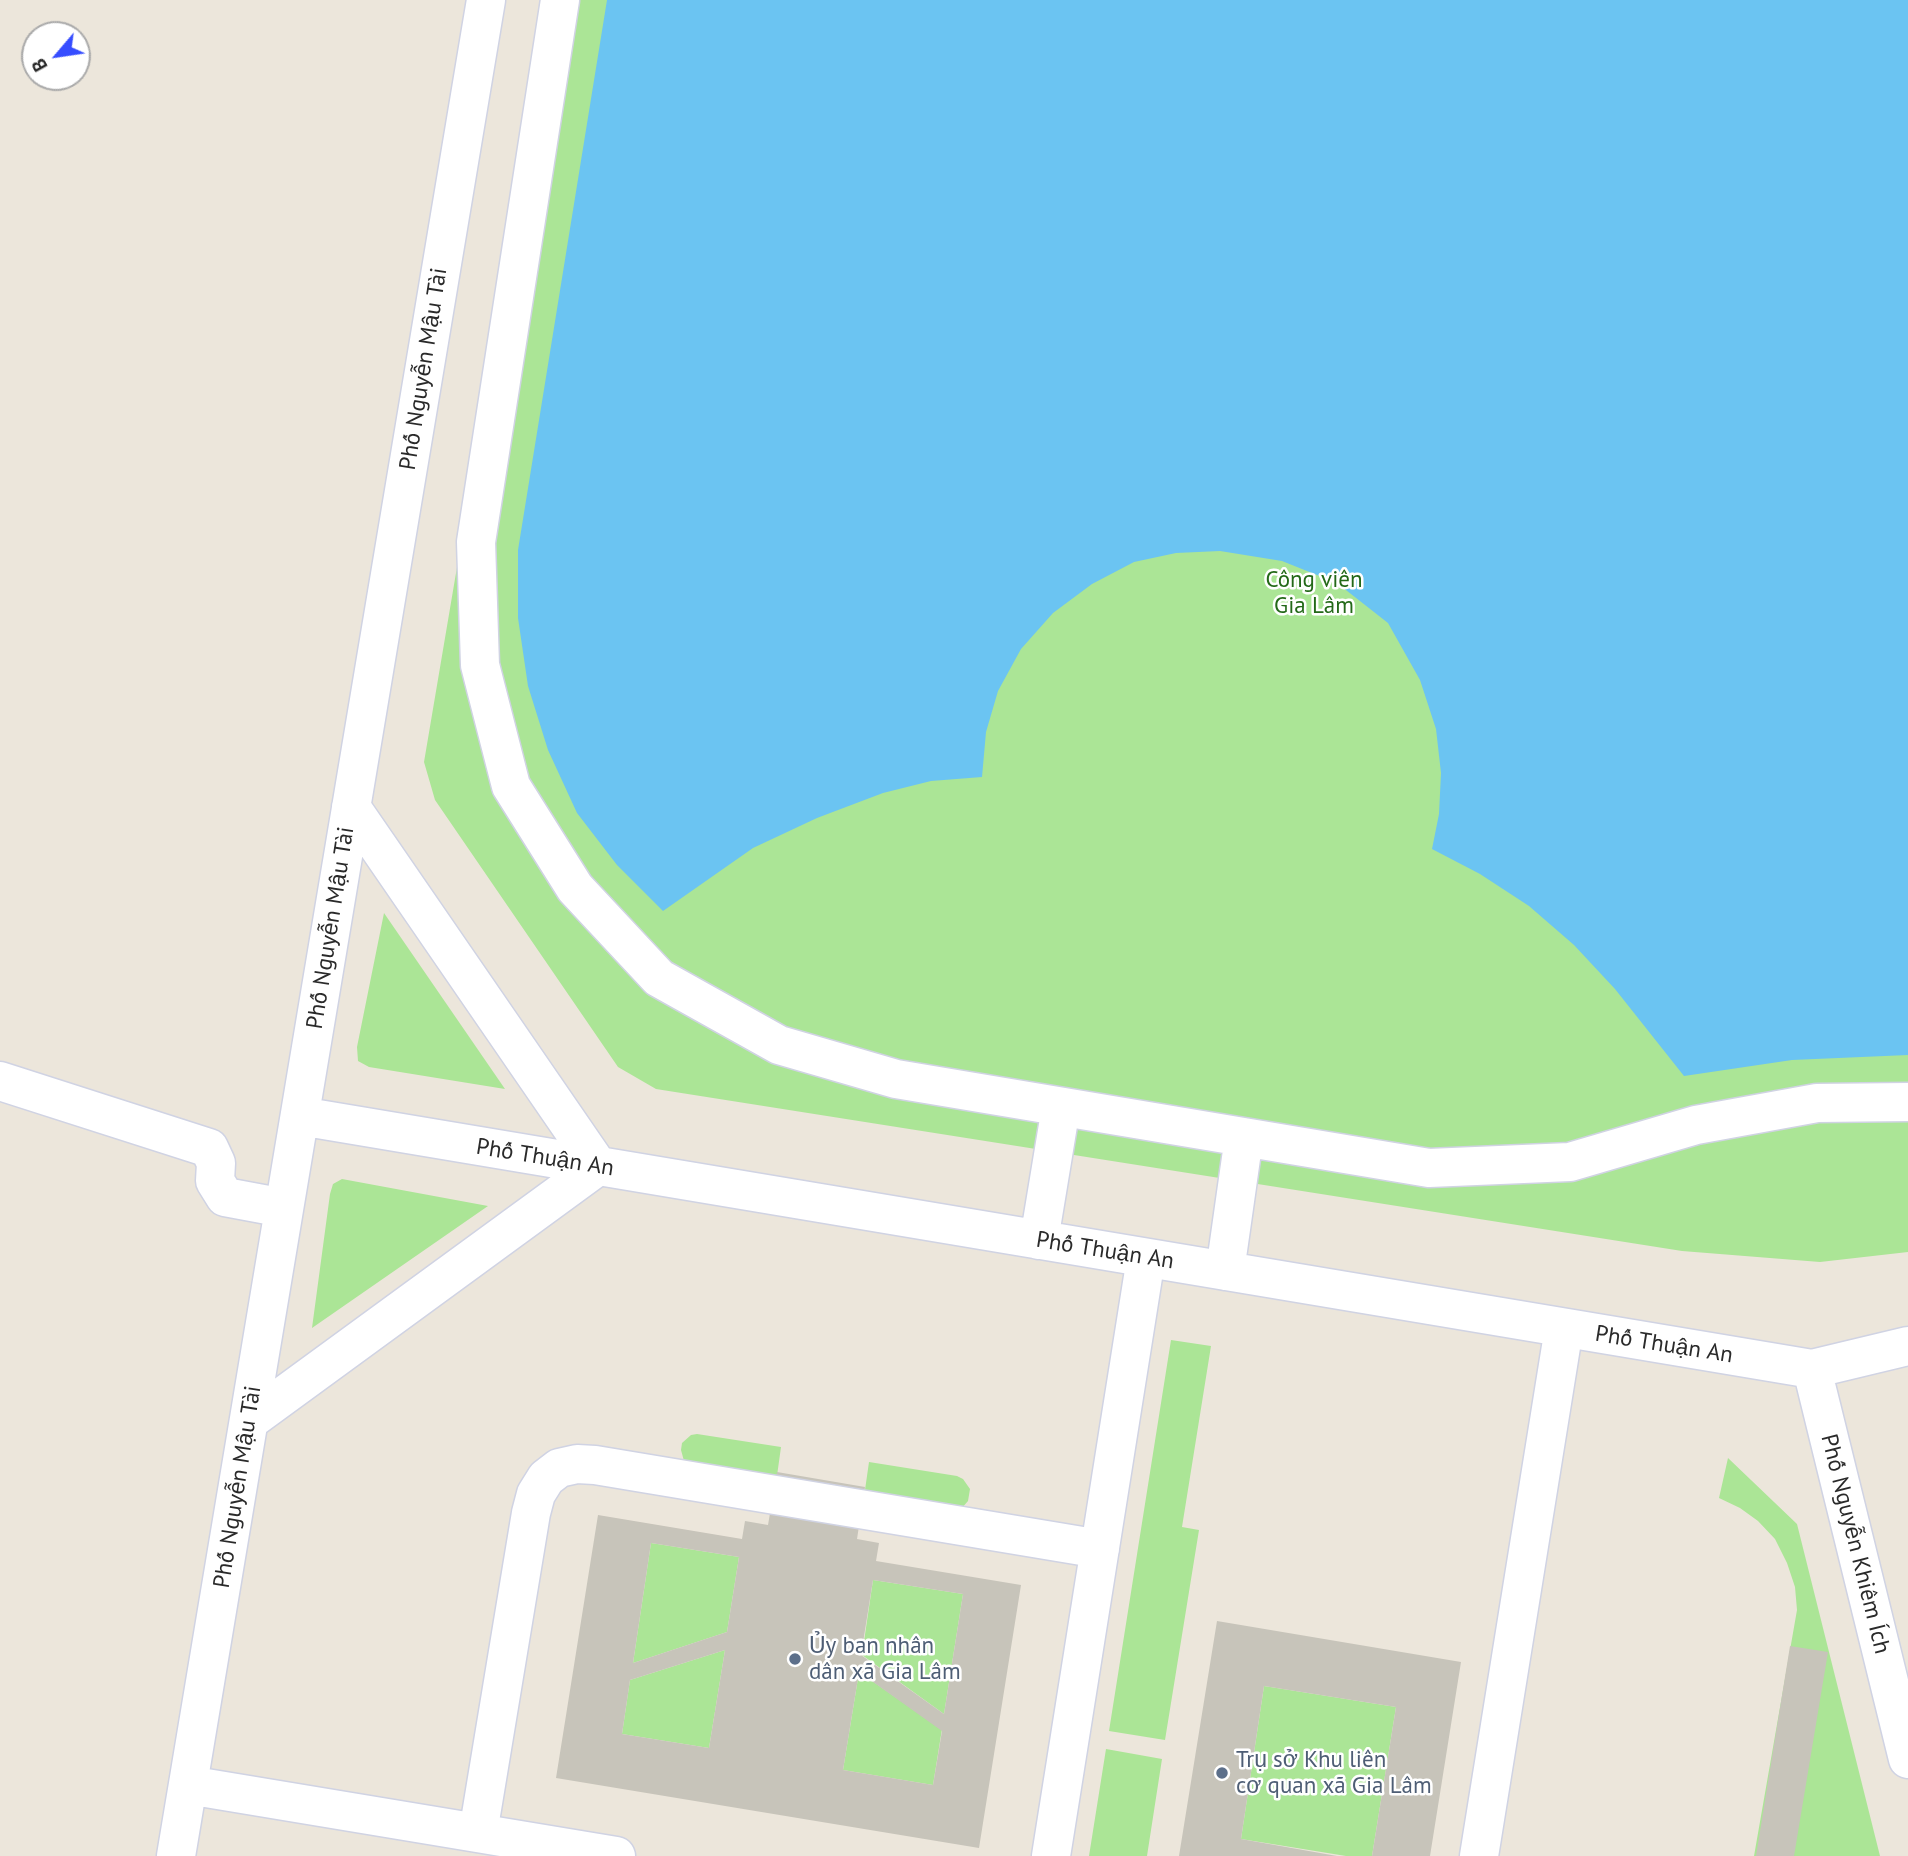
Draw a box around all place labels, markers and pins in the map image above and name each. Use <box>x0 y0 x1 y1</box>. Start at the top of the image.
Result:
place label: Ủy ban nhân dân xã Gia Lâm <box>809 1632 961 1686</box>
marker: Ủy ban nhân dân xã Gia Lâm <box>787 1651 803 1667</box>
place label: Trụ sở Khu liên cơ quan xã Gia Lâm <box>1236 1746 1432 1800</box>
marker: Trụ sở Khu liên cơ quan xã Gia Lâm <box>1214 1765 1230 1781</box>

